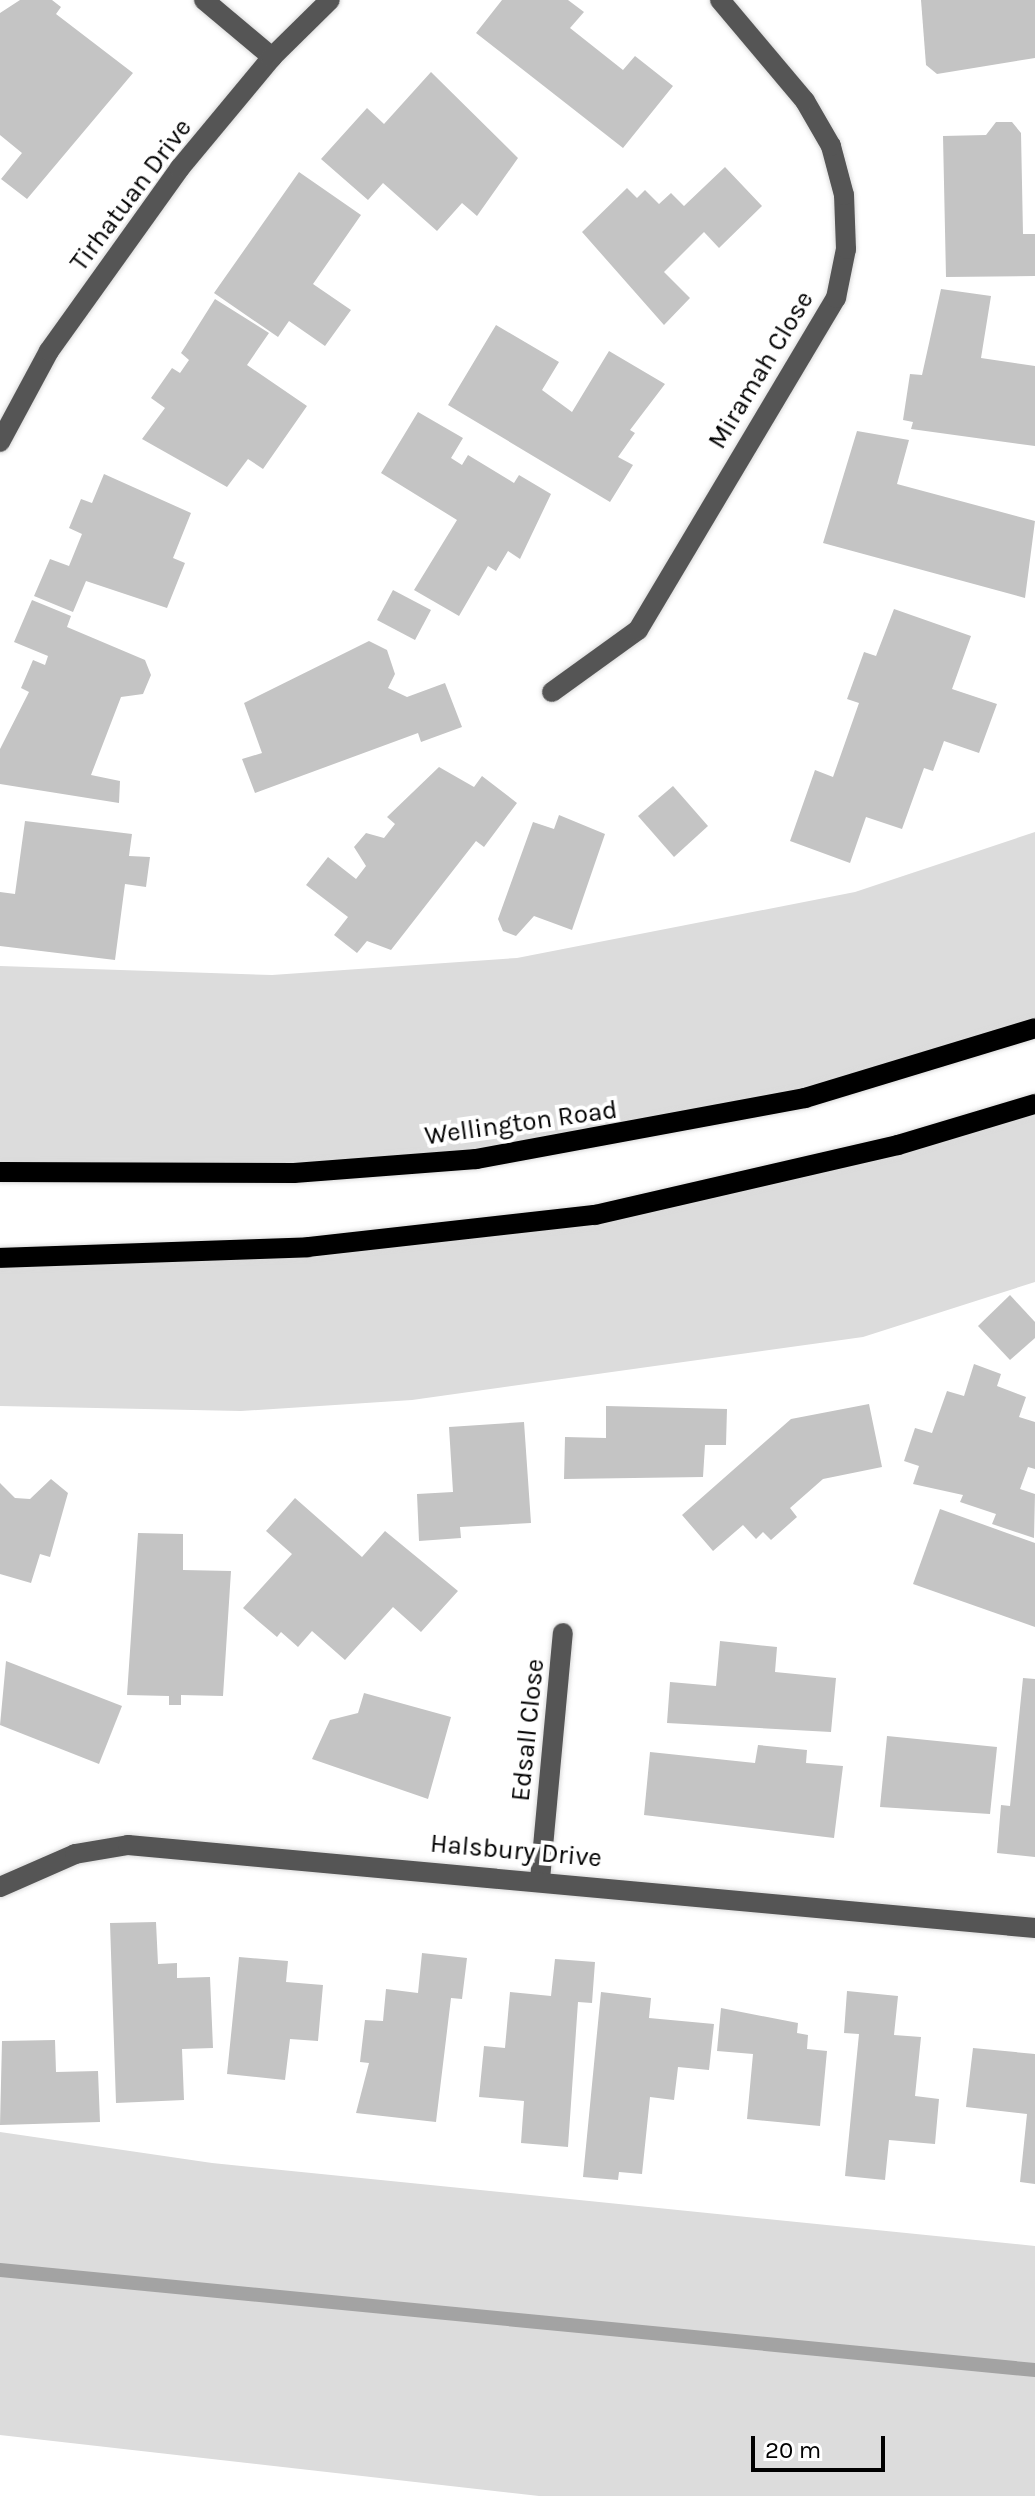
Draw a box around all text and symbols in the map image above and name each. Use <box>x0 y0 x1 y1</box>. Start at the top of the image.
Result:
street label: Tirhatuan Drive <box>64 113 198 277</box>
street label: Miramah Close <box>702 285 820 455</box>
street label: Wellington Road <box>423 1094 619 1152</box>
street label: Edsall Close <box>505 1657 551 1803</box>
street label: Halsbury Drive <box>429 1828 603 1874</box>
scale bar <box>755 2420 889 2470</box>
text: 20 m <box>765 2436 821 2464</box>

